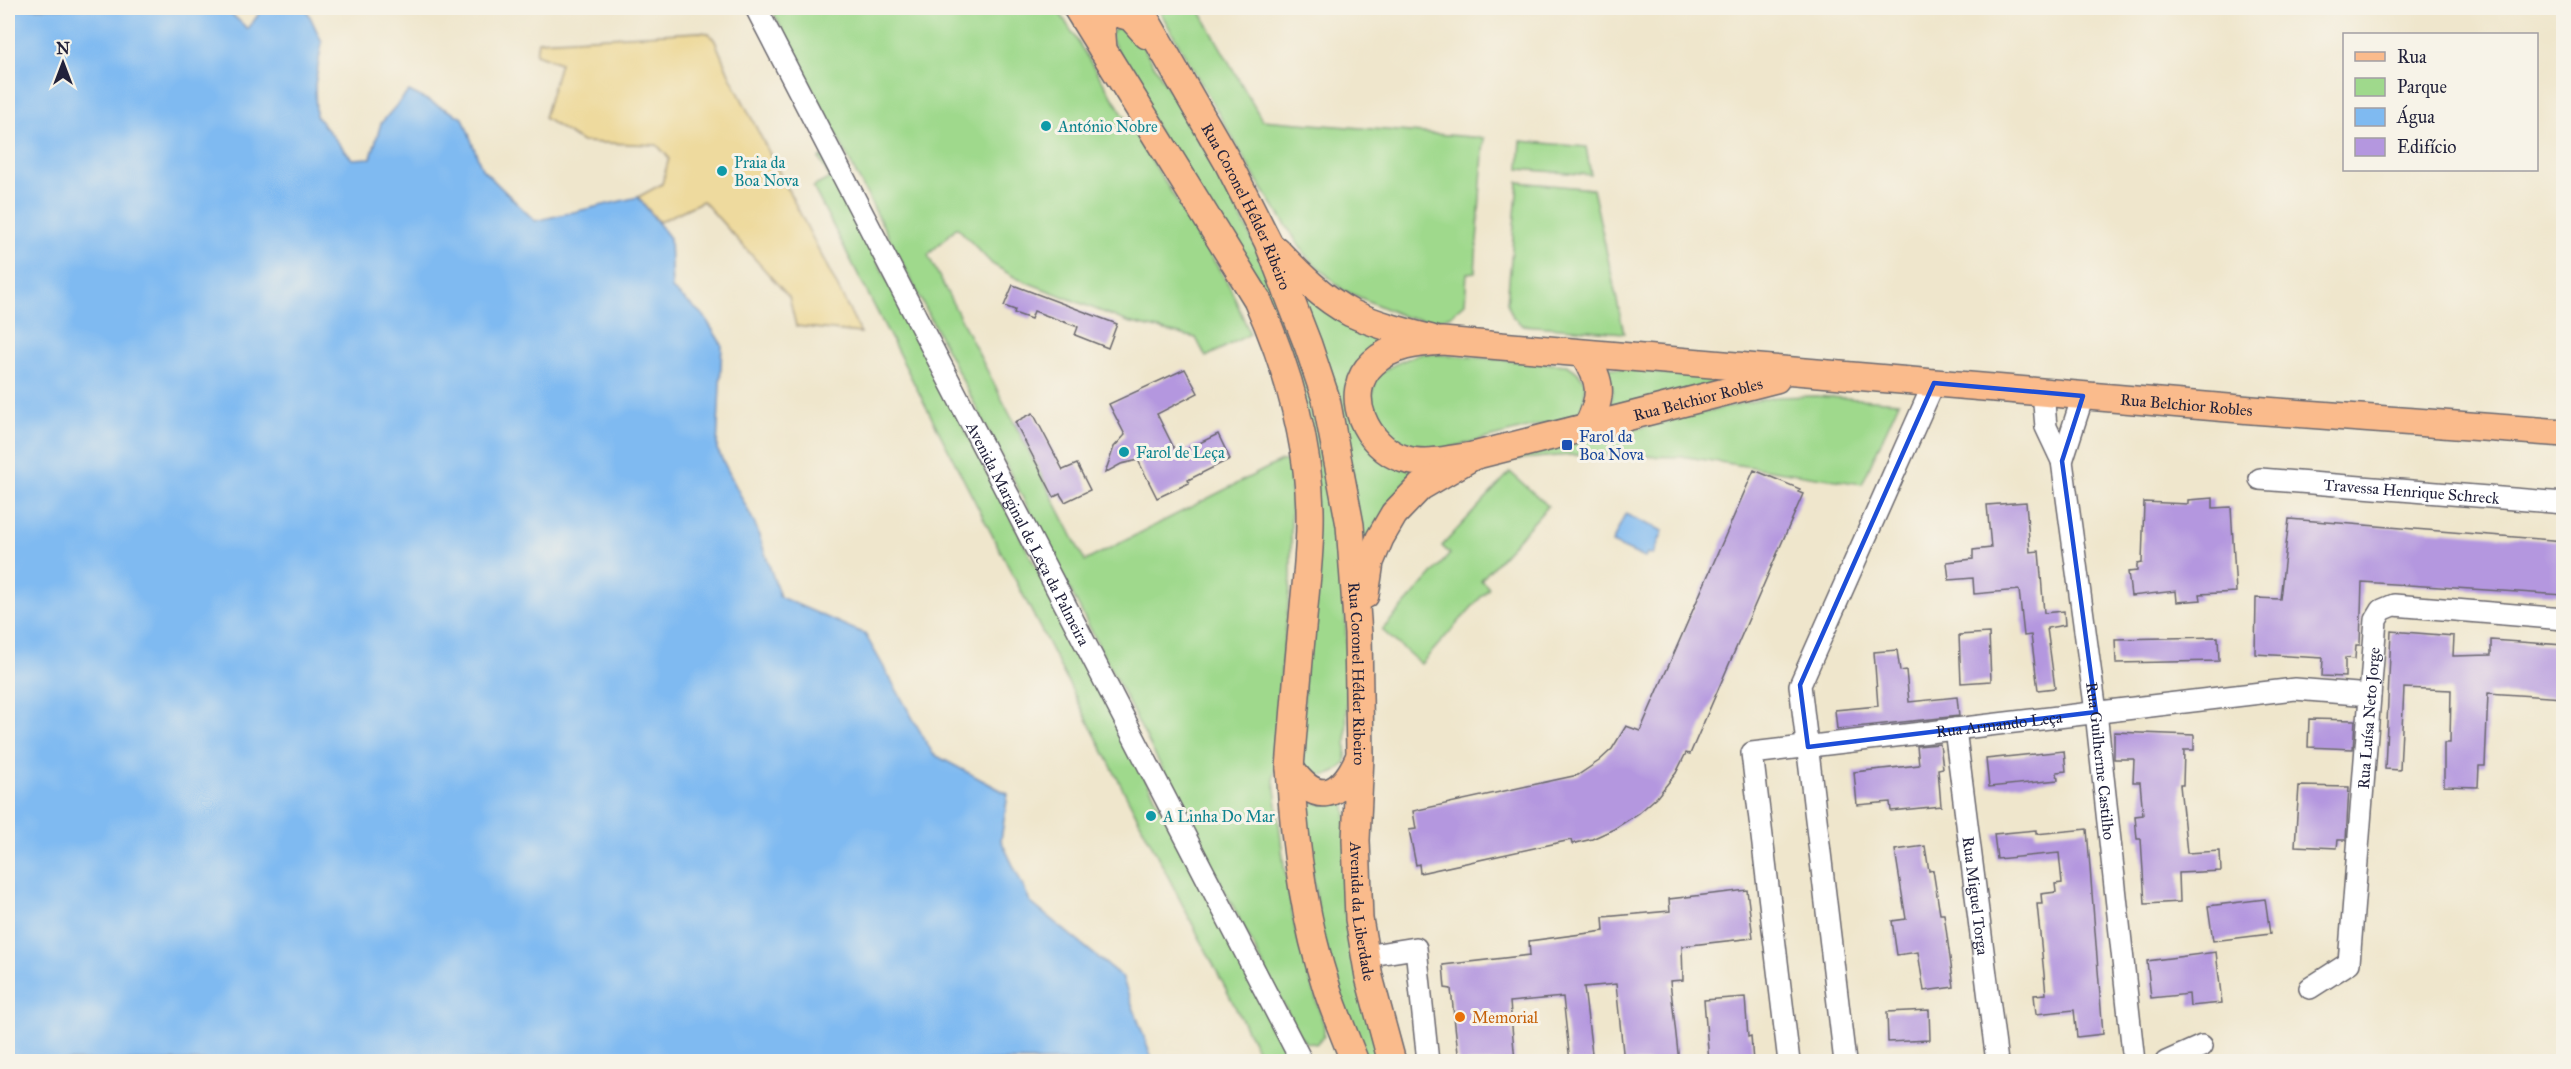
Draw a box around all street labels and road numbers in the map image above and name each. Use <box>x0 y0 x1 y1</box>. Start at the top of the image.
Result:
street label: Rua Coronel Hélder Ribeiro <box>1197 120 1295 293</box>
street label: Rua Belchior Robles <box>1631 374 1765 425</box>
street label: Rua Belchior Robles <box>2119 390 2254 420</box>
street label: Avenida Marginal de Leça da Palmeira <box>962 418 1094 649</box>
street label: Travessa Henrique Schreck <box>2323 475 2501 508</box>
street label: Rua Coronel Hélder Ribeiro <box>1344 581 1369 766</box>
street label: Rua Luísa Neto Jorge <box>2354 646 2384 790</box>
street label: Rua Guilherme Castilho <box>2082 681 2119 841</box>
street label: Rua Armando Leça <box>1935 707 2064 741</box>
street label: Rua Miguel Torga <box>1959 835 1992 956</box>
street label: Avenida da Liberdade <box>1346 840 1379 983</box>

